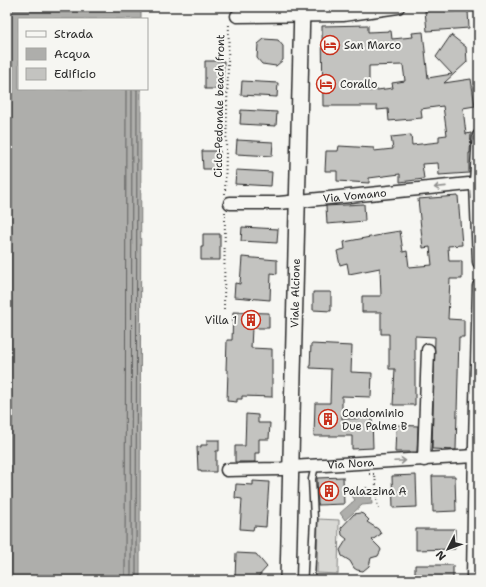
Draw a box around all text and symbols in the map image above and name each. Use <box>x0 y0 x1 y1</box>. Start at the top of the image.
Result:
legend <box>18 18 148 90</box>
text: Strada <box>54 26 94 42</box>
street label: Ciclo-Pedonale beach front <box>211 34 228 178</box>
hotel icon: San Marco <box>319 34 341 56</box>
place label: San Marco <box>344 38 401 53</box>
text: Acqua <box>54 46 90 62</box>
text: Edificio <box>54 66 96 82</box>
hotel icon: Corallo <box>315 73 337 95</box>
place label: Corallo <box>340 77 378 92</box>
one-way arrow <box>434 183 447 191</box>
street label: Via Vomano <box>322 185 388 207</box>
street label: Viale Alcione <box>287 258 304 328</box>
building icon: Villa 1 <box>240 309 262 331</box>
place label: Villa 1 <box>205 313 237 328</box>
place label: Condominio Due Palme B <box>342 406 408 434</box>
building icon: Condominio Due Palme B <box>317 408 339 430</box>
street label: Via Nora <box>327 455 375 473</box>
one-way arrow <box>393 458 406 465</box>
building icon: Palazzina A <box>318 480 340 502</box>
place label: Palazzina A <box>343 484 407 499</box>
north arrow <box>428 529 468 569</box>
text: N <box>432 547 449 564</box>

